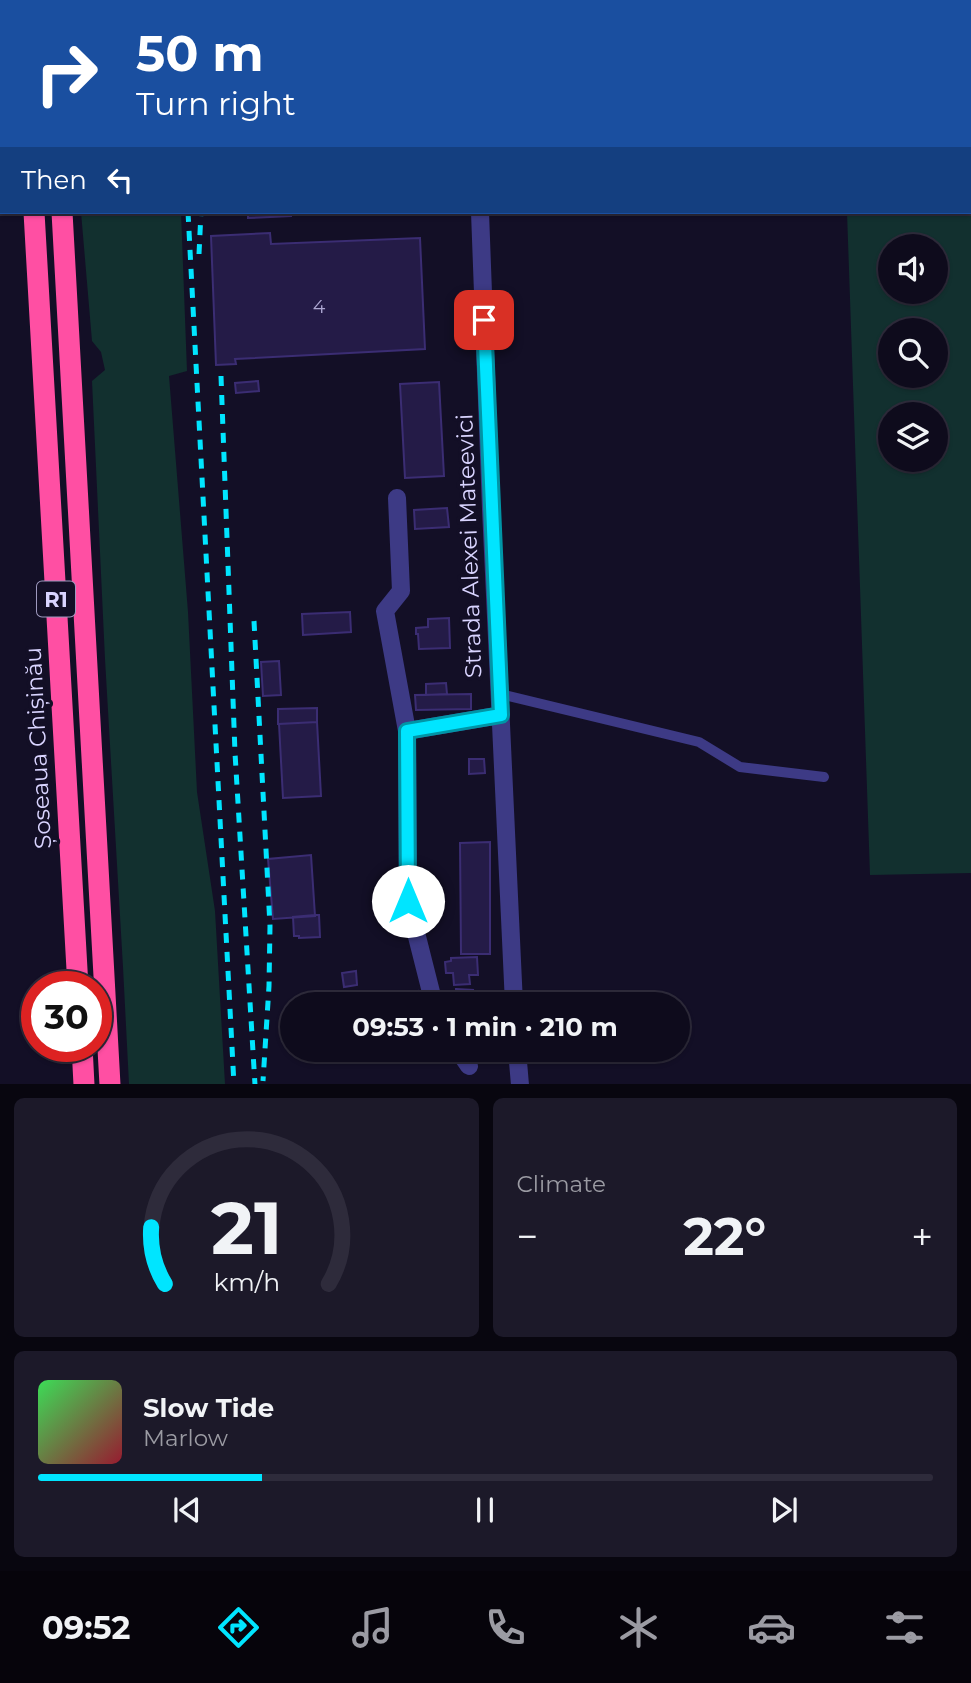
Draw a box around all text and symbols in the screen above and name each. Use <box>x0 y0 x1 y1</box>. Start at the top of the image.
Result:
text: 50 m <box>136 24 264 83</box>
icon: right <box>21 28 112 119</box>
text: Turn right <box>136 84 296 123</box>
icon: left <box>101 161 139 199</box>
text: Then <box>21 164 87 196</box>
map controls <box>878 234 948 472</box>
button: sound <box>878 234 948 304</box>
pin <box>454 290 514 350</box>
house number: 4 <box>313 295 326 318</box>
icon: arrive <box>465 301 503 339</box>
button: search <box>878 318 948 388</box>
button: layers <box>878 402 948 472</box>
street label: Strada Alexei Mateevici <box>450 413 488 679</box>
road number: R1 <box>37 582 75 616</box>
street label: Șoseaua Chișinău <box>19 646 57 850</box>
position arrow <box>371 864 445 938</box>
speed limit sign: 30 <box>21 971 112 1062</box>
text: 09:53 · 1 min · 210 m <box>352 1011 618 1043</box>
text: Climate <box>517 1170 606 1198</box>
text: 21 <box>211 1184 282 1272</box>
text: 22° <box>683 1205 766 1268</box>
text: − <box>517 1213 538 1260</box>
text: + <box>911 1213 933 1260</box>
text: km/h <box>213 1266 280 1296</box>
text: Slow Tide <box>143 1392 274 1424</box>
text: Marlow <box>143 1424 228 1452</box>
icon: previous <box>168 1491 206 1529</box>
icon: pause <box>466 1491 504 1529</box>
icon: next <box>765 1491 803 1529</box>
icon: directions <box>214 1603 263 1652</box>
icon: music <box>348 1603 397 1652</box>
icon: phone <box>481 1603 530 1652</box>
icon: climate <box>614 1603 663 1652</box>
icon: car <box>747 1603 796 1652</box>
icon: filters <box>880 1603 929 1652</box>
text: 09:52 <box>42 1608 130 1647</box>

